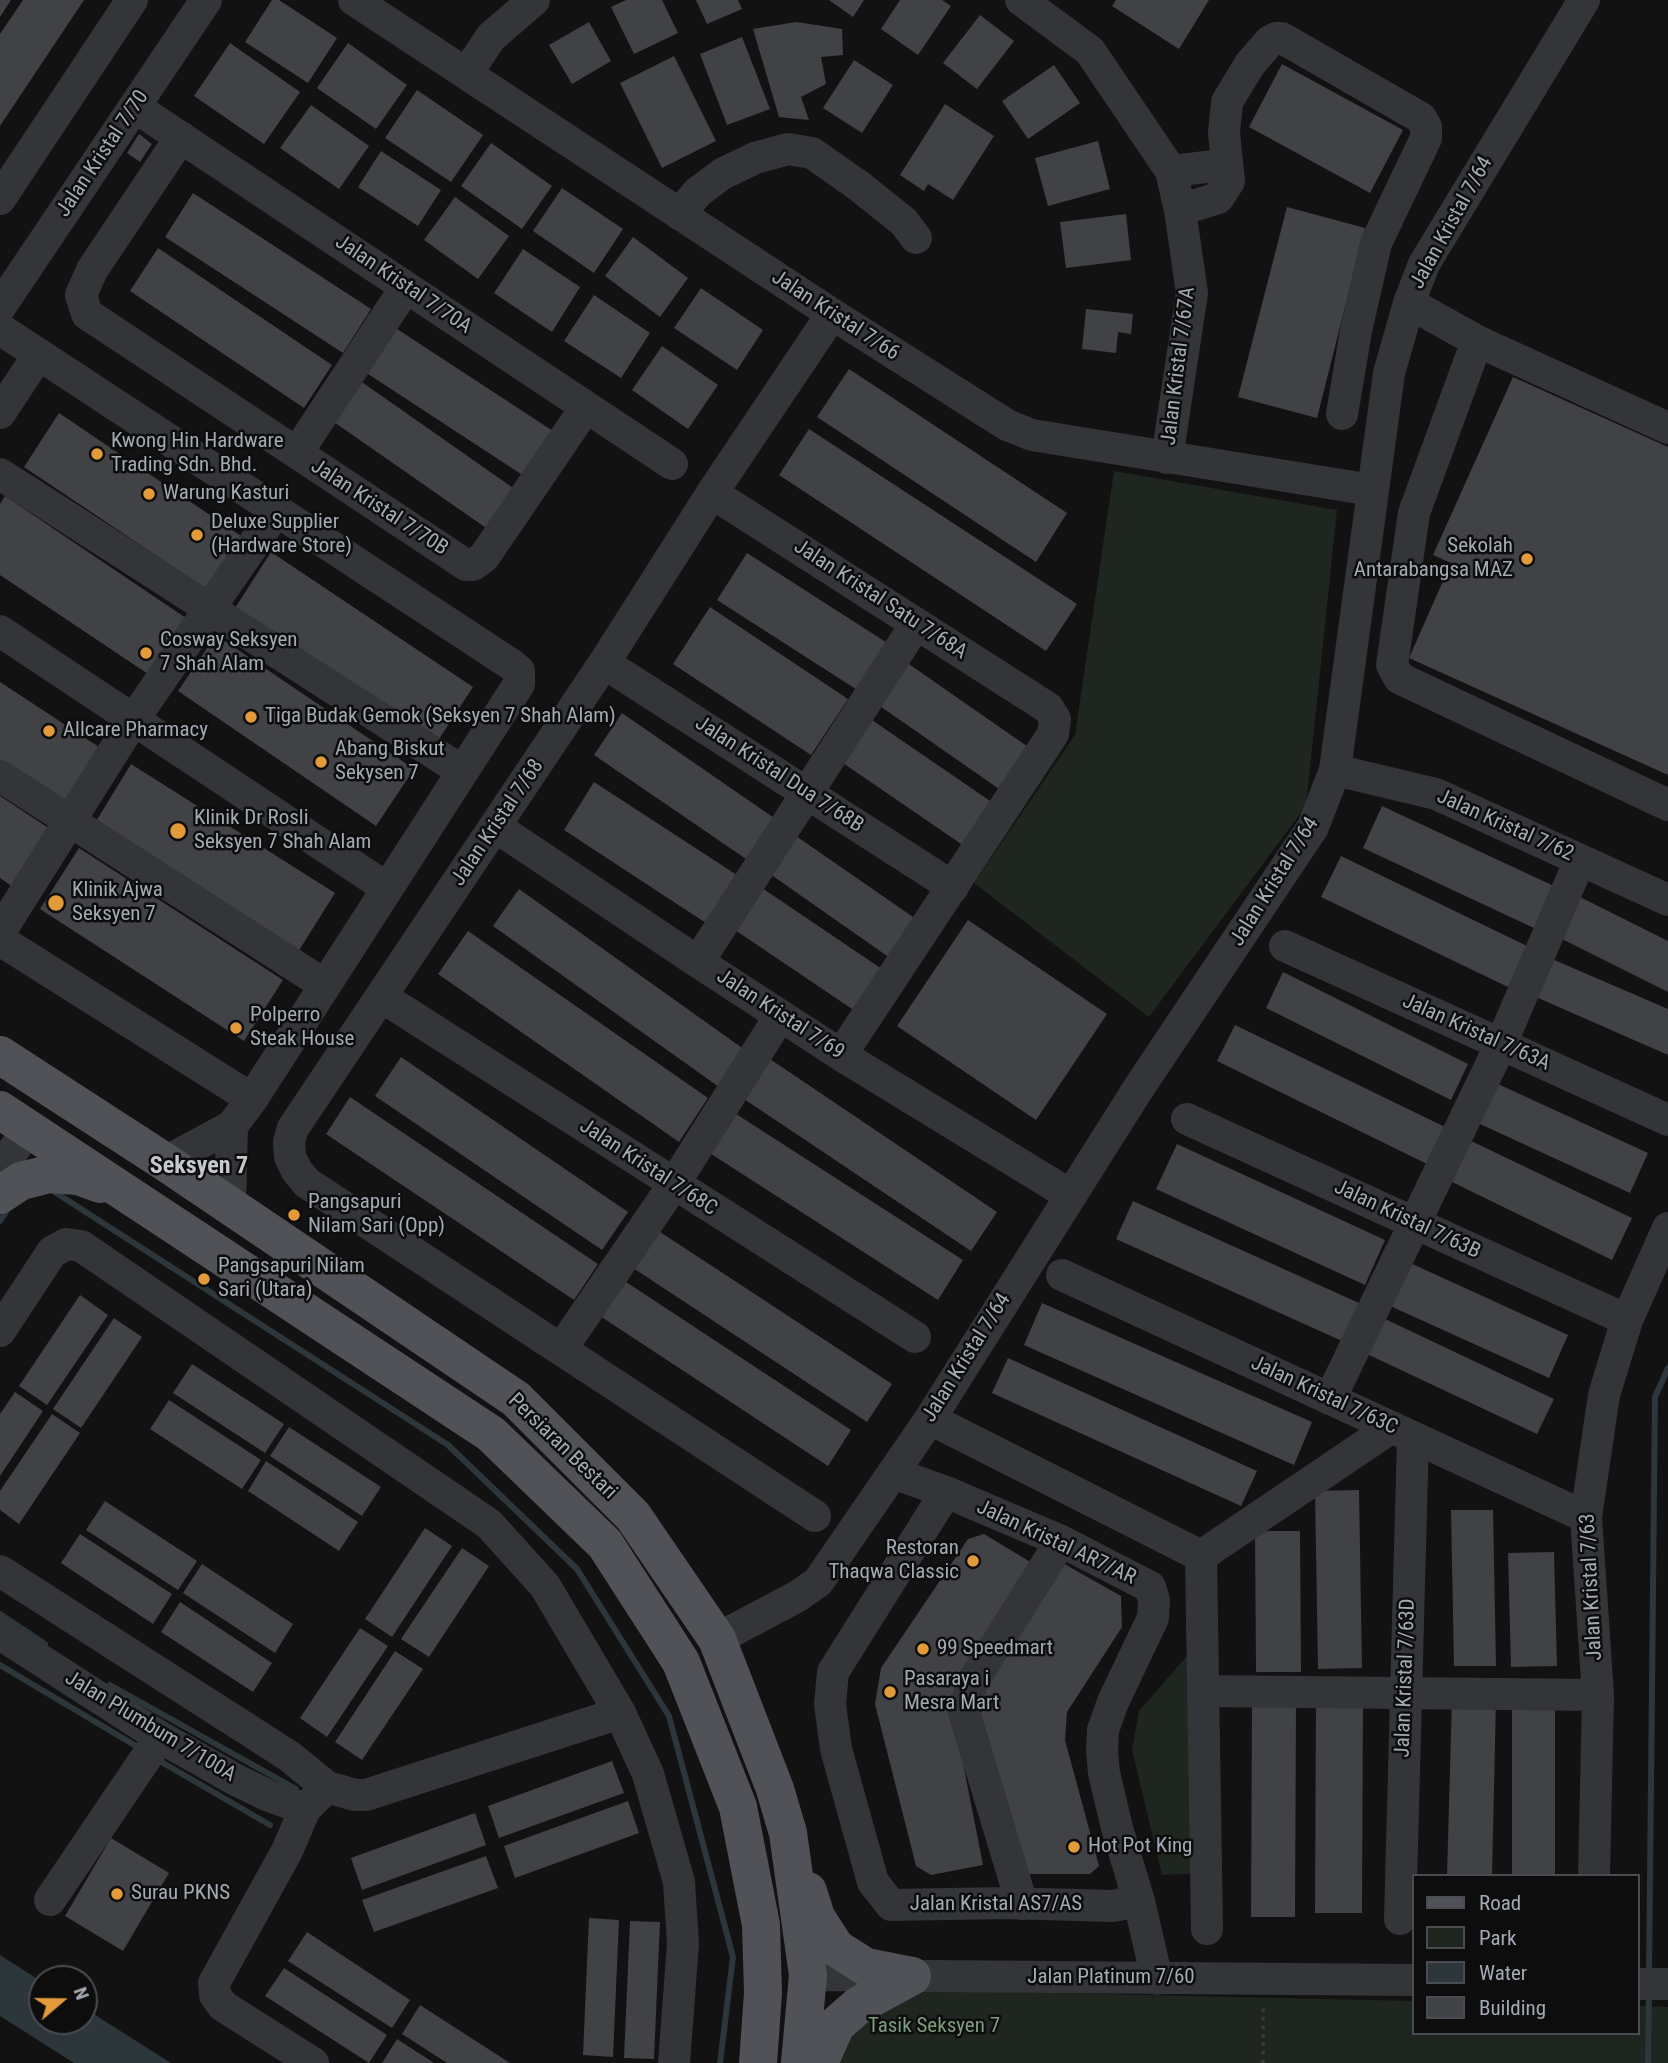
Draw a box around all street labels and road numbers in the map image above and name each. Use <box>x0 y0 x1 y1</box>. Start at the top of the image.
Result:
street label: Jalan Kristal 7/70 <box>51 86 155 222</box>
street label: Jalan Kristal 7/64 <box>1405 153 1499 293</box>
street label: Jalan Kristal 7/70A <box>330 230 476 340</box>
street label: Jalan Kristal 7/66 <box>766 265 904 367</box>
street label: Jalan Kristal 7/67A <box>1157 285 1201 447</box>
street label: Jalan Kristal 7/70B <box>306 454 452 562</box>
street label: Jalan Kristal Satu 7/68A <box>789 535 971 665</box>
street label: Jalan Kristal Dua 7/68B <box>690 711 868 839</box>
street label: Jalan Kristal 7/68 <box>446 755 550 891</box>
street label: Jalan Kristal 7/62 <box>1433 785 1577 867</box>
street label: Jalan Kristal 7/64 <box>1225 813 1325 951</box>
street label: Jalan Kristal 7/69 <box>711 964 849 1066</box>
street label: Jalan Kristal 7/63A <box>1398 989 1554 1077</box>
street label: Jalan Kristal 7/68C <box>574 1114 722 1222</box>
street label: Jalan Kristal 7/63B <box>1330 1175 1484 1265</box>
street label: Jalan Kristal 7/64 <box>917 1289 1017 1427</box>
street label: Jalan Kristal 7/63C <box>1247 1351 1401 1441</box>
street label: Persiaran Bestari <box>502 1389 622 1505</box>
street label: Jalan Kristal AR7/AR <box>972 1495 1140 1591</box>
street label: Jalan Kristal 7/63 <box>1576 1513 1608 1661</box>
street label: Jalan Kristal 7/63D <box>1391 1598 1421 1758</box>
street label: Jalan Plumbum 7/100A <box>60 1666 240 1788</box>
street label: Jalan Kristal AS7/AS <box>910 1892 1082 1918</box>
street label: Jalan Platinum 7/60 <box>1027 1965 1195 1991</box>

